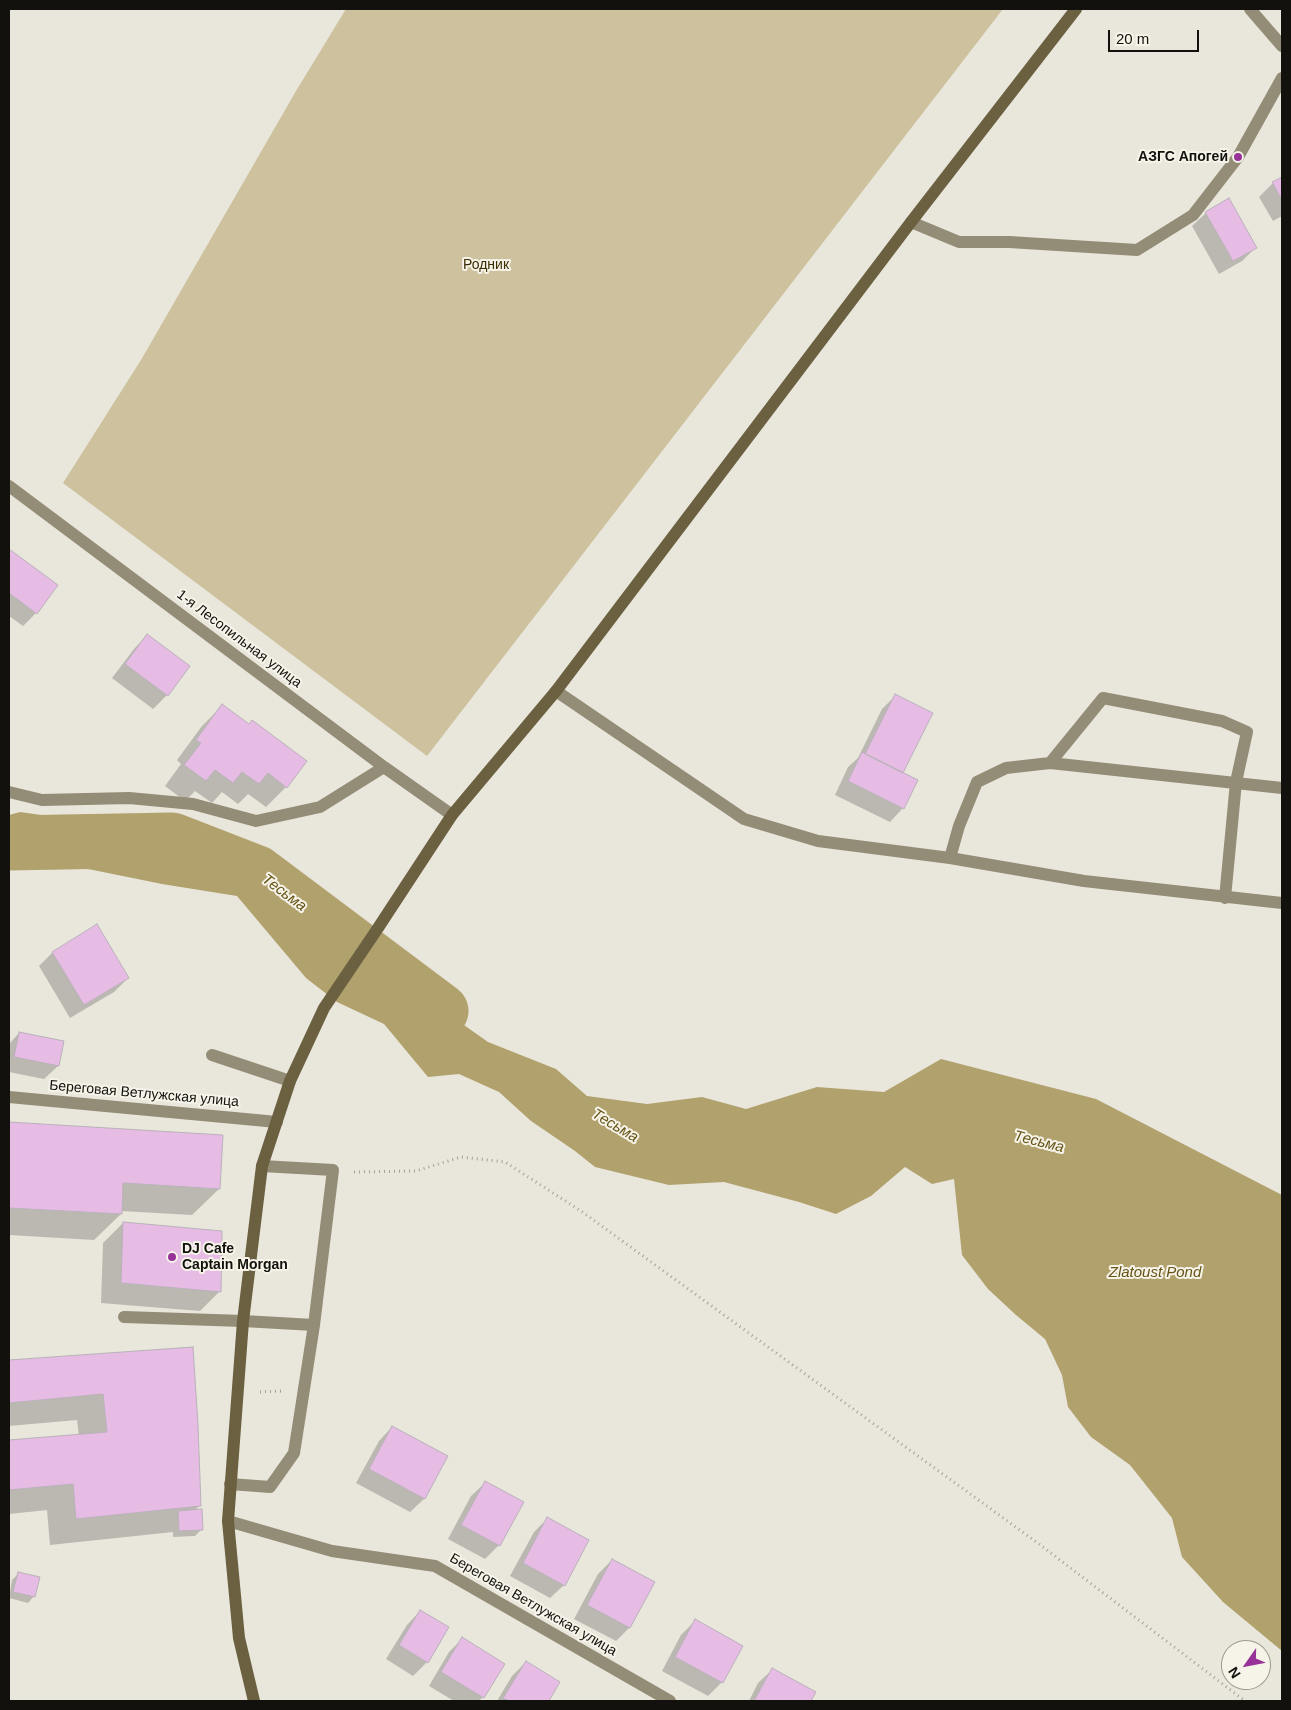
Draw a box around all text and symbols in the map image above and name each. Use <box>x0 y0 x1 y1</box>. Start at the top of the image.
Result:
scale bar <box>1111 20 1202 52</box>
text: 20 m <box>1116 30 1149 47</box>
place label: АЗГС Апогей <box>1138 149 1228 165</box>
marker: АЗГС Апогей <box>1232 151 1244 163</box>
park label: Родник <box>463 257 509 273</box>
street label: 1-я Лесопильная улица <box>173 587 305 691</box>
water label: Тесьма <box>258 871 310 915</box>
street label: Береговая Ветлужская улица <box>48 1077 240 1111</box>
water label: Тесьма <box>589 1105 641 1147</box>
water label: Тесьма <box>1012 1127 1066 1157</box>
place label: DJ Cafe Captain Morgan <box>182 1241 288 1274</box>
marker: DJ Cafe Captain Morgan <box>166 1251 178 1263</box>
water label: Zlatoust Pond <box>1109 1264 1201 1282</box>
street label: Береговая Ветлужская улица <box>446 1550 620 1660</box>
north arrow <box>1221 1640 1271 1690</box>
text: N <box>1225 1664 1244 1681</box>

